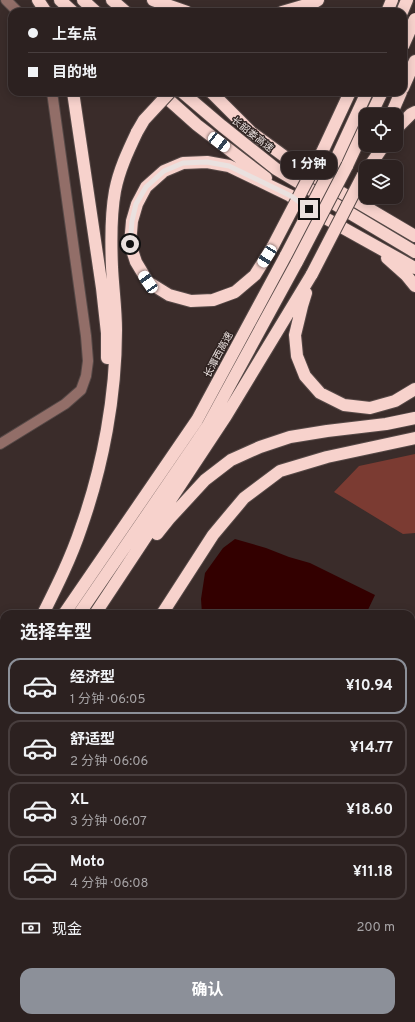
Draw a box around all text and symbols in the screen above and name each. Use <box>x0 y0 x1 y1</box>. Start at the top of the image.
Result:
text: 上车点 <box>52 26 97 45</box>
text: 目的地 <box>52 64 97 83</box>
map controls <box>359 108 403 204</box>
button: locate <box>359 108 403 152</box>
street label: 长韶娄高速 <box>228 114 276 156</box>
car <box>206 130 232 154</box>
callout: 1 分钟 <box>281 151 337 179</box>
text: 1 分钟 <box>292 157 326 173</box>
button: layers <box>359 160 403 204</box>
route end <box>300 200 318 218</box>
route start <box>121 235 139 253</box>
car <box>256 243 278 269</box>
car <box>136 269 160 295</box>
street label: 长潭西高速 <box>202 330 236 380</box>
text: 选择车型 <box>20 622 92 645</box>
icon: car <box>22 668 58 704</box>
text: 经济型 <box>70 669 115 688</box>
text: ¥10.94 <box>346 677 393 696</box>
text: 1 分钟 · 06:05 <box>70 692 145 708</box>
icon: car <box>22 730 58 766</box>
text: 舒适型 <box>70 731 115 750</box>
text: ¥14.77 <box>350 739 393 758</box>
text: 2 分钟 · 06:06 <box>70 754 148 770</box>
text: XL <box>70 791 88 810</box>
icon: car <box>22 792 58 828</box>
text: ¥18.60 <box>346 801 393 820</box>
text: 3 分钟 · 06:07 <box>70 814 147 830</box>
text: Moto <box>70 853 105 872</box>
icon: car <box>22 854 58 890</box>
text: ¥11.18 <box>353 863 393 882</box>
text: 4 分钟 · 06:08 <box>70 876 149 892</box>
icon: cash <box>20 917 42 939</box>
text: 200 m <box>356 920 395 936</box>
text: 现金 <box>52 921 82 940</box>
button: 确认 <box>20 968 395 1014</box>

